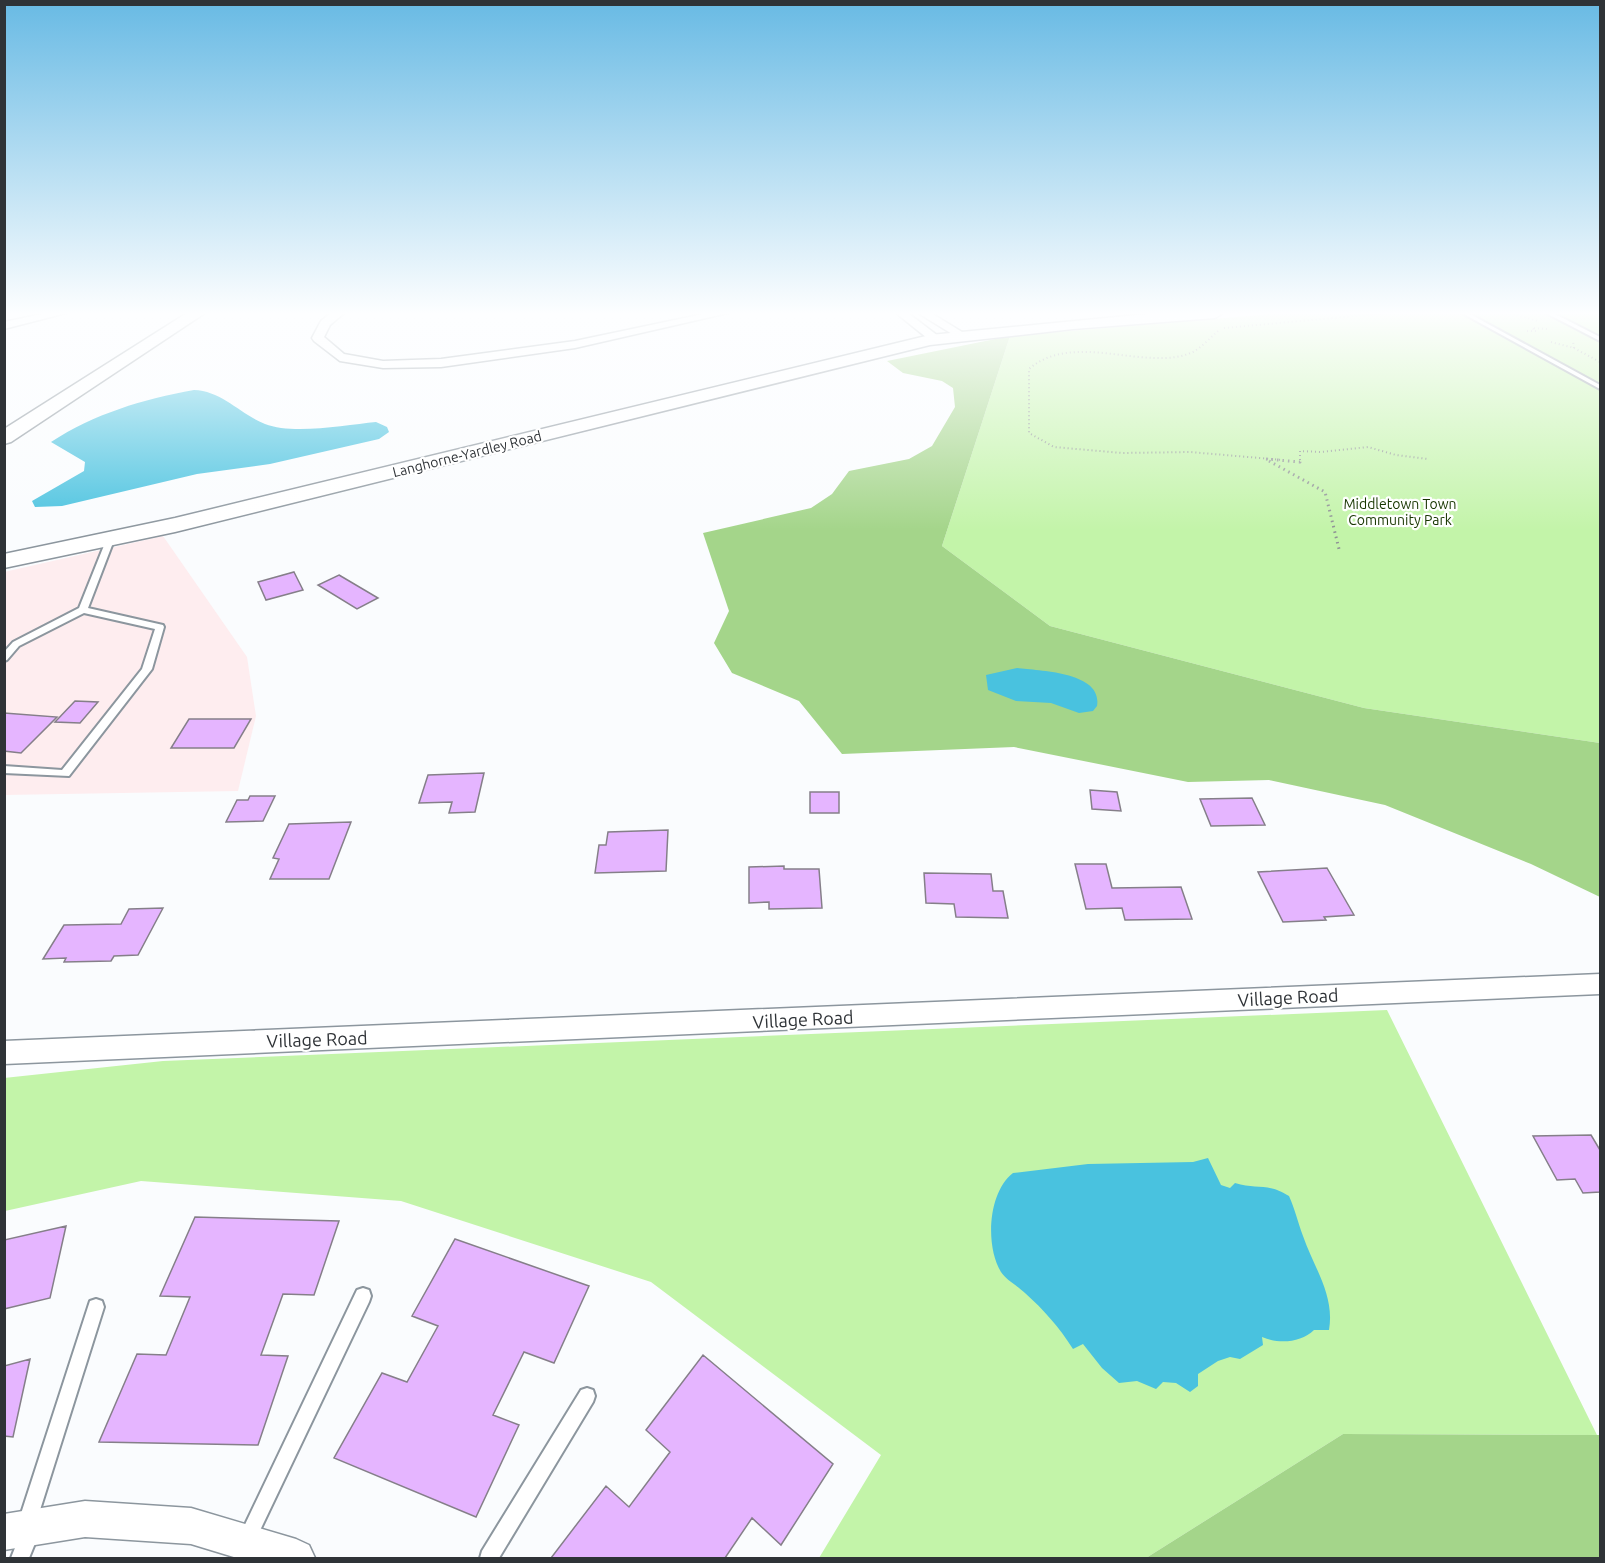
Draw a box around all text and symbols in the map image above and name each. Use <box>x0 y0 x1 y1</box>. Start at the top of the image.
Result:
street label: Langhorne-Yardley Road <box>391 428 543 480</box>
park label: Middletown Town Community Park <box>1343 496 1457 528</box>
street label: Village Road <box>1237 984 1339 1010</box>
street label: Village Road <box>752 1006 854 1032</box>
street label: Village Road <box>266 1027 368 1051</box>

